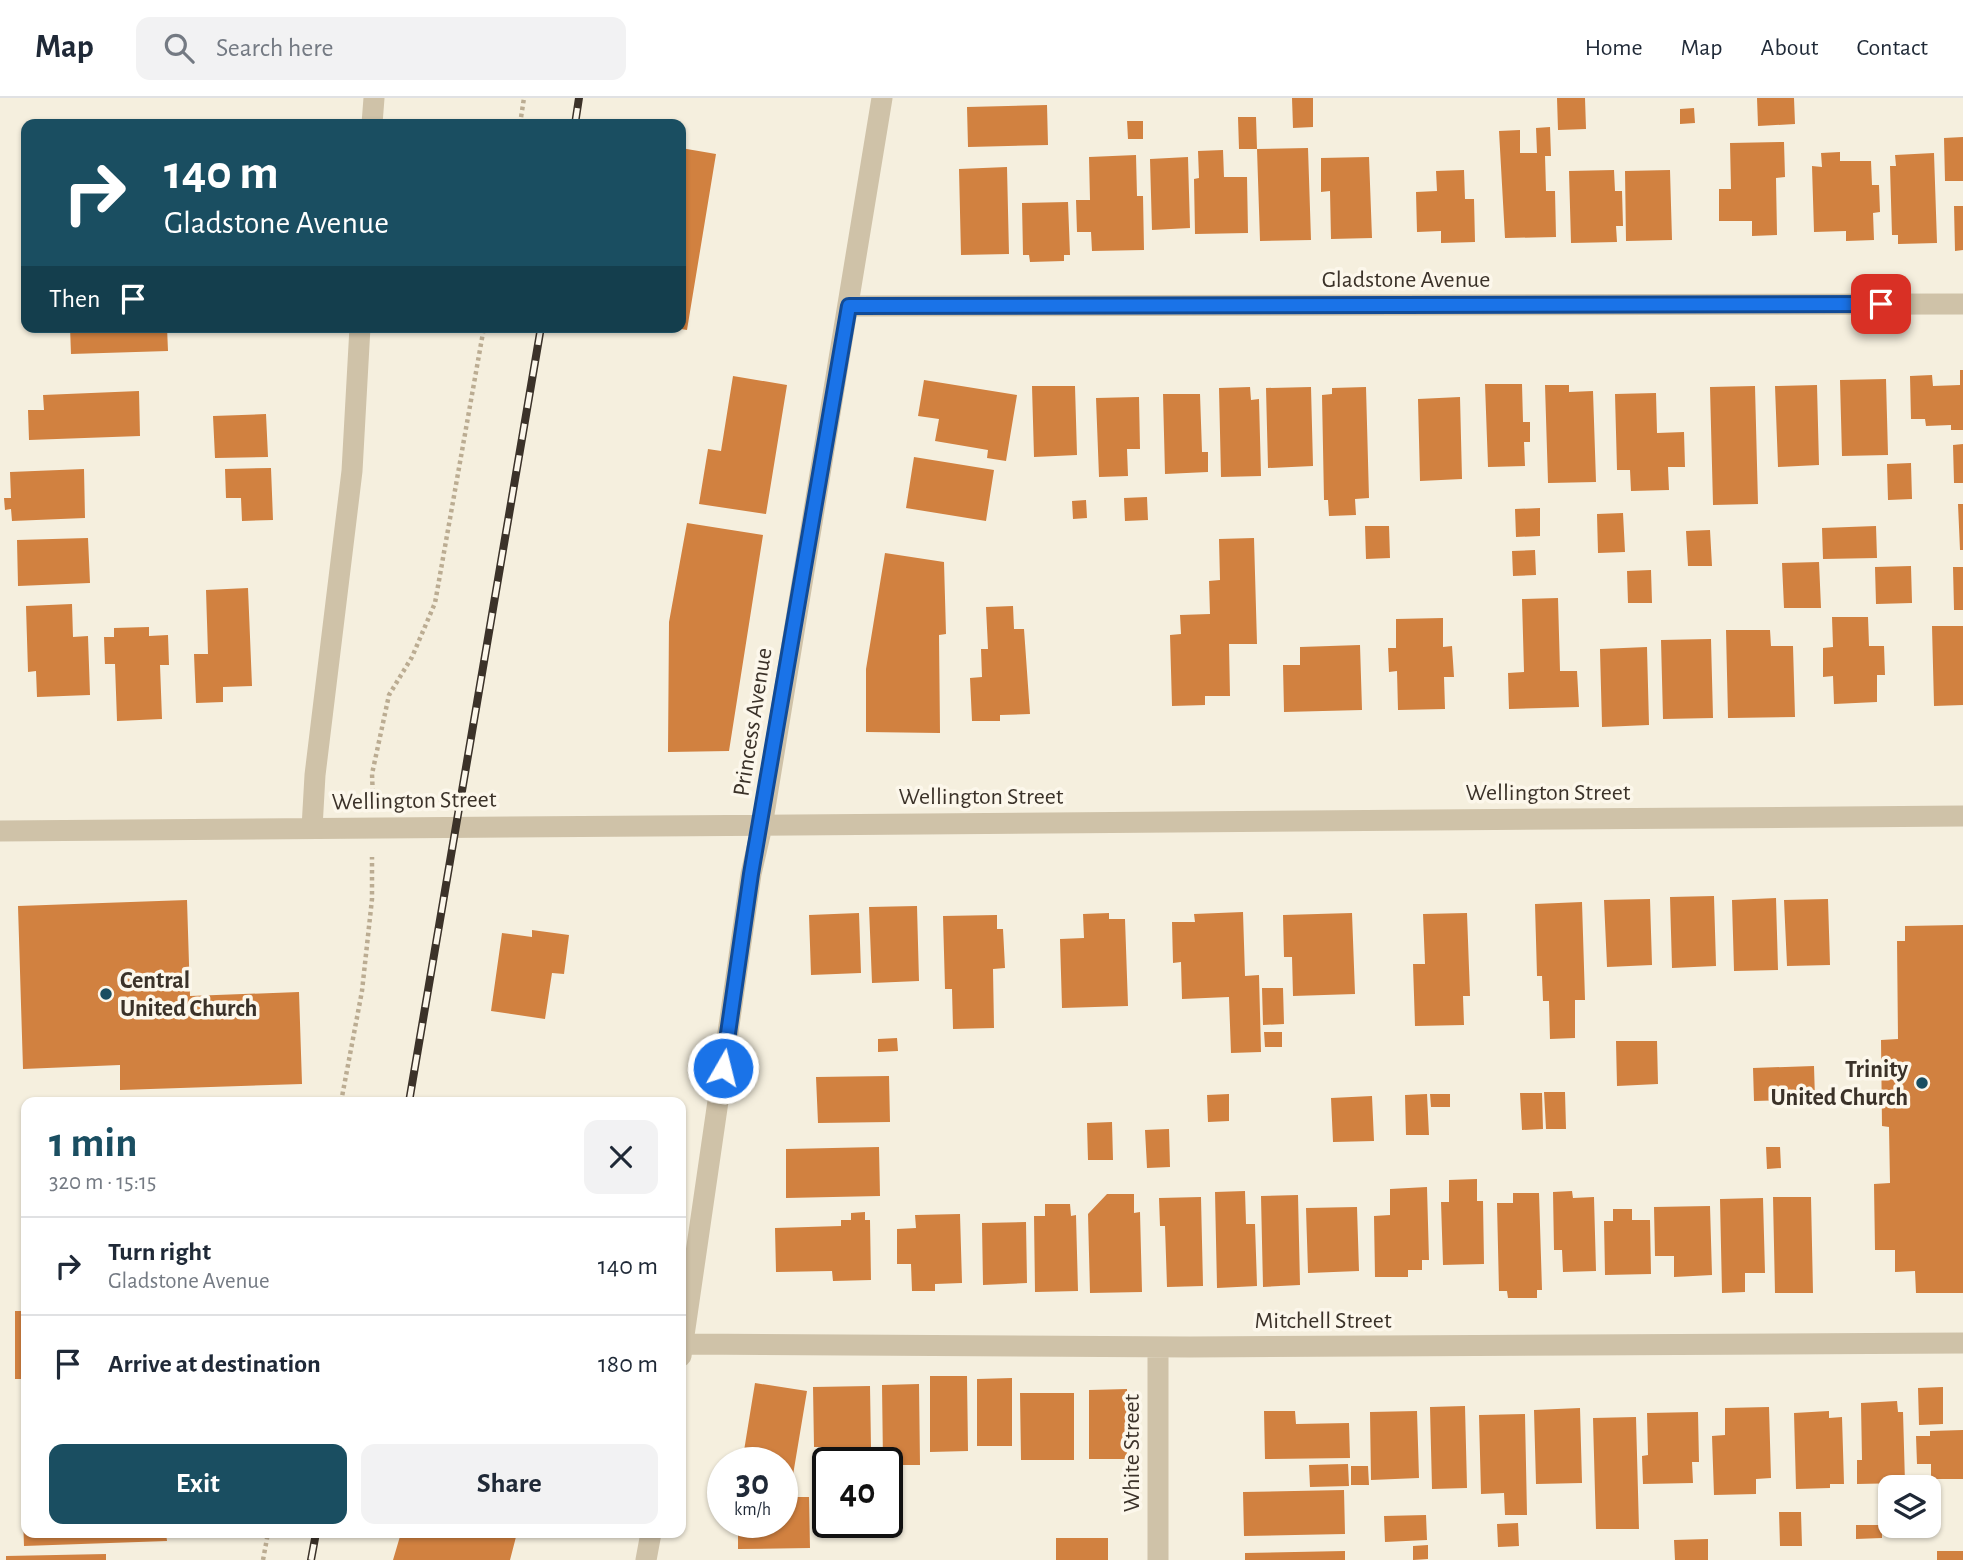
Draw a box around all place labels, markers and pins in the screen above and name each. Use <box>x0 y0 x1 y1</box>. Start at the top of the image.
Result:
pin <box>1851 274 1911 334</box>
place label: Central United Church <box>120 969 257 1021</box>
marker: Central United Church <box>98 986 114 1002</box>
place label: Trinity United Church <box>1771 1058 1908 1110</box>
marker: Trinity United Church <box>1914 1075 1930 1091</box>

